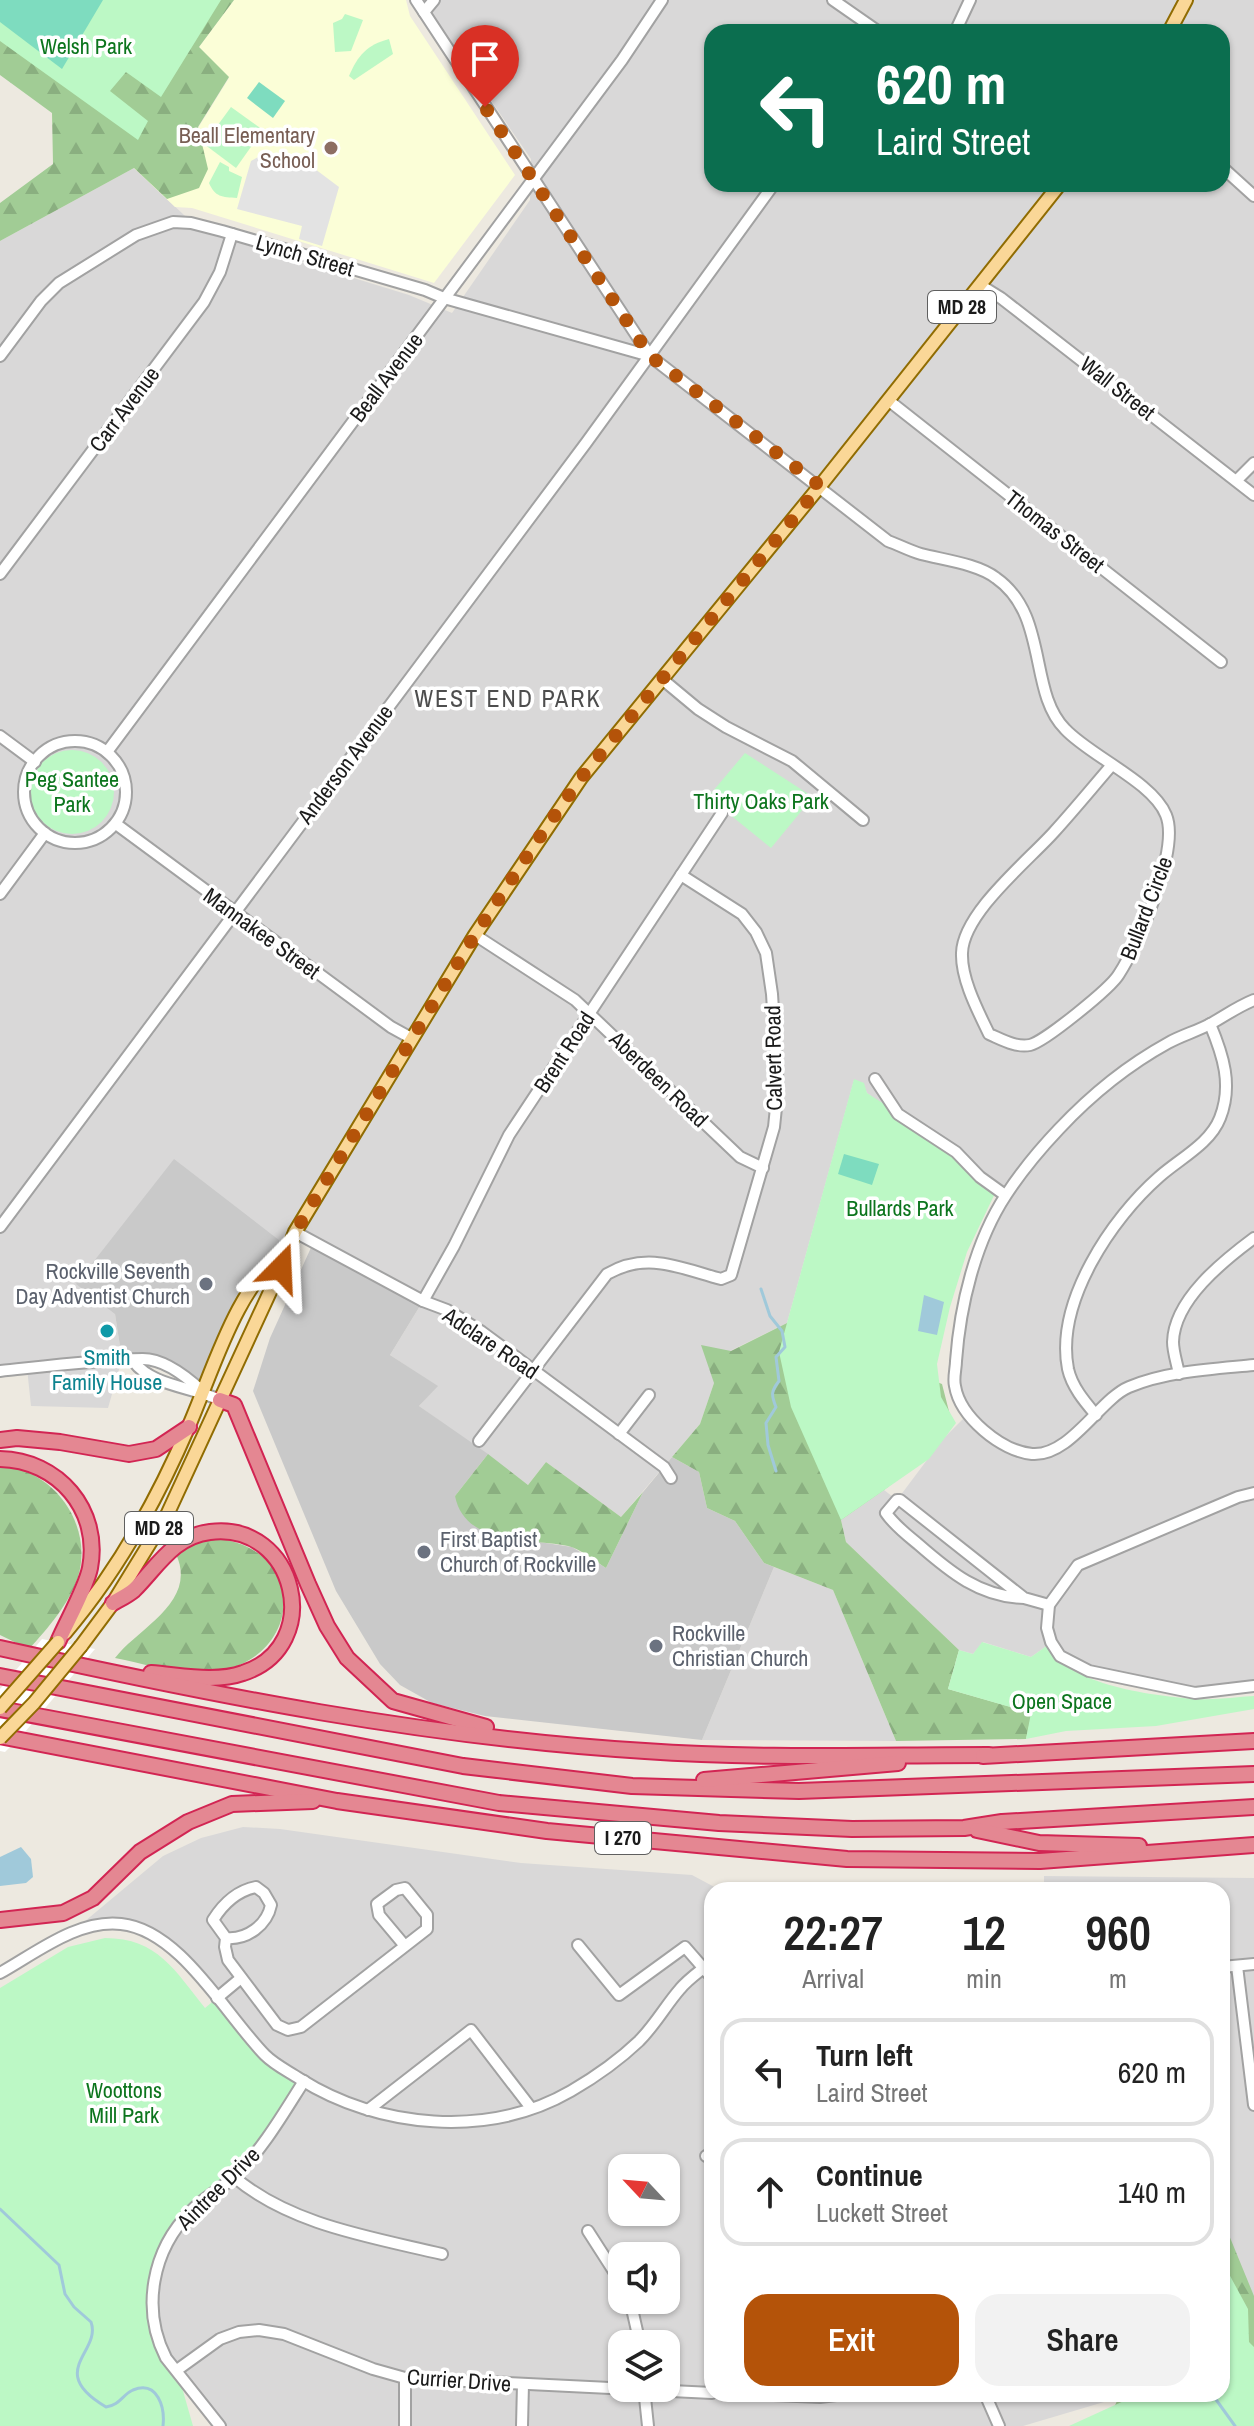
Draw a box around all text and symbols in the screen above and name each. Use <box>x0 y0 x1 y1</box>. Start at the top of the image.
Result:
pin <box>451 25 519 107</box>
park label: Welsh Park <box>40 31 133 61</box>
icon: arrive <box>463 37 507 81</box>
text: 620 m <box>876 46 1006 121</box>
icon: left <box>744 56 848 160</box>
text: Laird Street <box>876 118 1030 166</box>
place label: Beall Elementary School <box>179 120 315 175</box>
marker: Beall Elementary School <box>322 139 340 157</box>
street label: Lynch Street <box>252 227 358 283</box>
road number: MD 28 <box>928 291 996 323</box>
street label: Beall Avenue <box>342 326 430 428</box>
street label: Wall Street <box>1074 349 1162 427</box>
street label: Carr Avenue <box>82 360 166 458</box>
street label: Thomas Street <box>999 483 1111 579</box>
district label: WEST END PARK <box>414 682 602 714</box>
street label: Anderson Avenue <box>290 698 400 831</box>
park label: Peg Santee Park <box>25 764 119 819</box>
park label: Thirty Oaks Park <box>693 786 830 816</box>
street label: Bullard Circle <box>1113 852 1179 964</box>
street label: Mannakee Street <box>198 880 326 986</box>
street label: Calvert Road <box>757 1005 789 1111</box>
street label: Brent Road <box>527 1006 601 1098</box>
street label: Aberdeen Road <box>602 1024 715 1134</box>
park label: Bullards Park <box>846 1193 955 1223</box>
position arrow <box>239 1226 323 1310</box>
place label: Rockville Seventh Day Adventist Church <box>16 1256 190 1311</box>
marker: Rockville Seventh Day Adventist Church <box>197 1275 215 1293</box>
street label: Adclare Road <box>436 1299 545 1386</box>
marker: Smith Family House <box>98 1322 116 1340</box>
place label: Smith Family House <box>52 1342 162 1397</box>
road number: MD 28 <box>125 1512 193 1544</box>
place label: First Baptist Church of Rockville <box>440 1524 596 1579</box>
marker: First Baptist Church of Rockville <box>415 1543 433 1561</box>
place label: Rockville Christian Church <box>672 1618 808 1673</box>
marker: Rockville Christian Church <box>647 1637 665 1655</box>
park label: Open Space <box>1012 1686 1112 1716</box>
road number: I 270 <box>595 1822 651 1854</box>
text: 22:27 <box>783 1900 883 1965</box>
text: 12 <box>962 1900 1006 1965</box>
text: 960 <box>1085 1900 1151 1965</box>
text: Arrival <box>802 1961 864 1996</box>
text: min <box>966 1961 1002 1996</box>
text: m <box>1109 1961 1127 1996</box>
text: Turn left <box>816 2035 913 2075</box>
icon: left <box>748 2050 792 2094</box>
text: 620 m <box>1118 2052 1186 2092</box>
park label: Woottons Mill Park <box>86 2075 162 2130</box>
text: Laird Street <box>816 2075 927 2110</box>
street label: Aintree Drive <box>169 2140 266 2237</box>
north arrow <box>608 2154 680 2226</box>
map controls <box>608 2154 680 2402</box>
text: Continue <box>816 2155 923 2195</box>
icon: ahead <box>748 2170 792 2214</box>
text: 140 m <box>1118 2172 1186 2212</box>
text: Luckett Street <box>816 2195 948 2230</box>
button: sound <box>608 2242 680 2314</box>
button: Exit <box>744 2294 959 2386</box>
button: Share <box>975 2294 1190 2386</box>
button: layers <box>608 2330 680 2402</box>
street label: Currier Drive <box>406 2361 512 2399</box>

